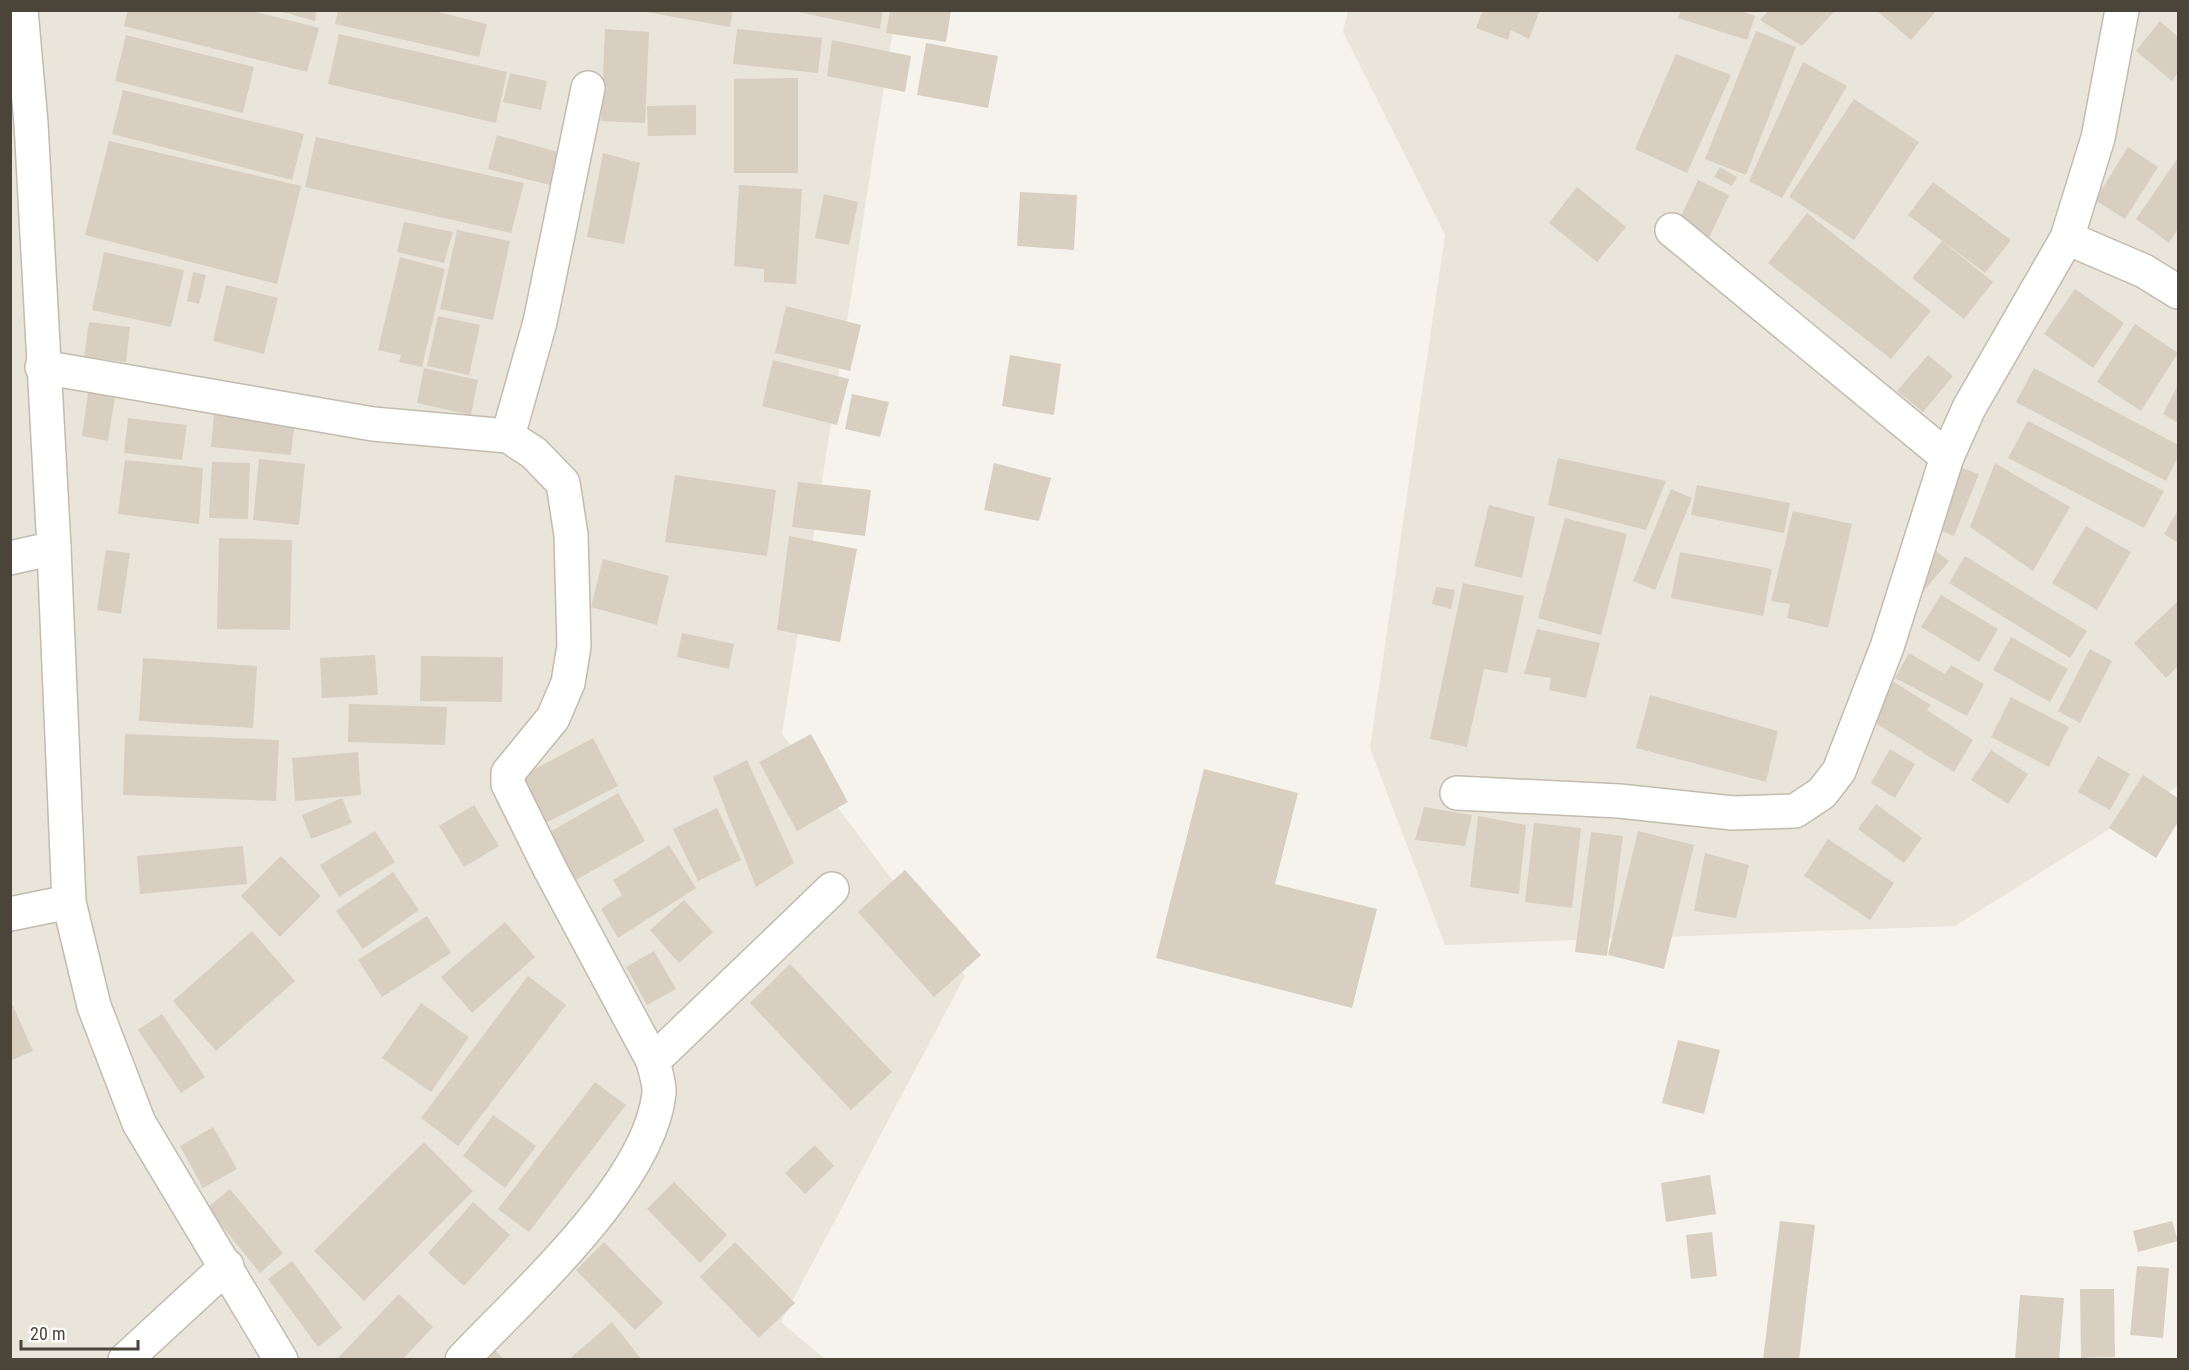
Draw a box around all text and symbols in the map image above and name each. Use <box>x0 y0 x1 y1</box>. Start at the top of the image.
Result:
scale bar <box>21 1313 138 1351</box>
text: 20 m <box>30 1323 65 1344</box>

